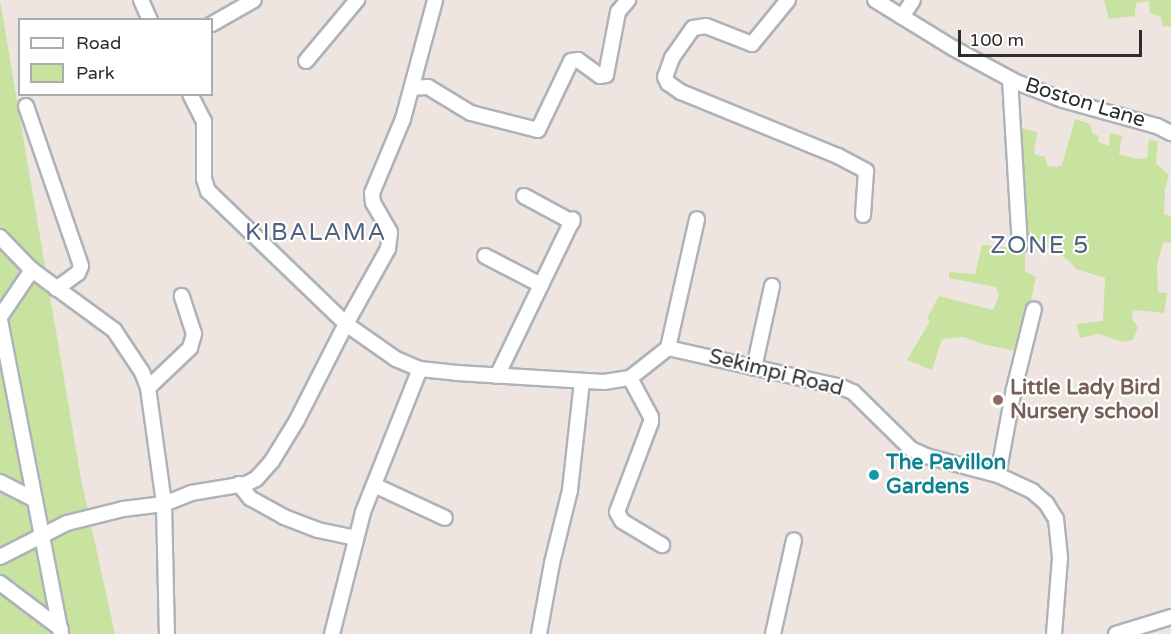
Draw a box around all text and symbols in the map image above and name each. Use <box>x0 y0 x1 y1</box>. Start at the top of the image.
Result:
legend <box>18 18 213 96</box>
scale bar <box>961 18 1146 56</box>
text: 100 m <box>969 29 1024 51</box>
text: Road <box>76 32 121 54</box>
text: Park <box>76 62 114 84</box>
street label: Boston Lane <box>1022 73 1148 133</box>
district label: KIBALAMA <box>245 219 387 247</box>
district label: ZONE 5 <box>990 232 1090 260</box>
street label: Sekimpi Road <box>706 344 846 402</box>
place label: Little Lady Bird Nursery school <box>1010 375 1160 425</box>
marker: Little Lady Bird Nursery school <box>991 393 1005 407</box>
place label: The Pavillon Gardens <box>886 450 1006 500</box>
marker: The Pavillon Gardens <box>867 468 881 482</box>

